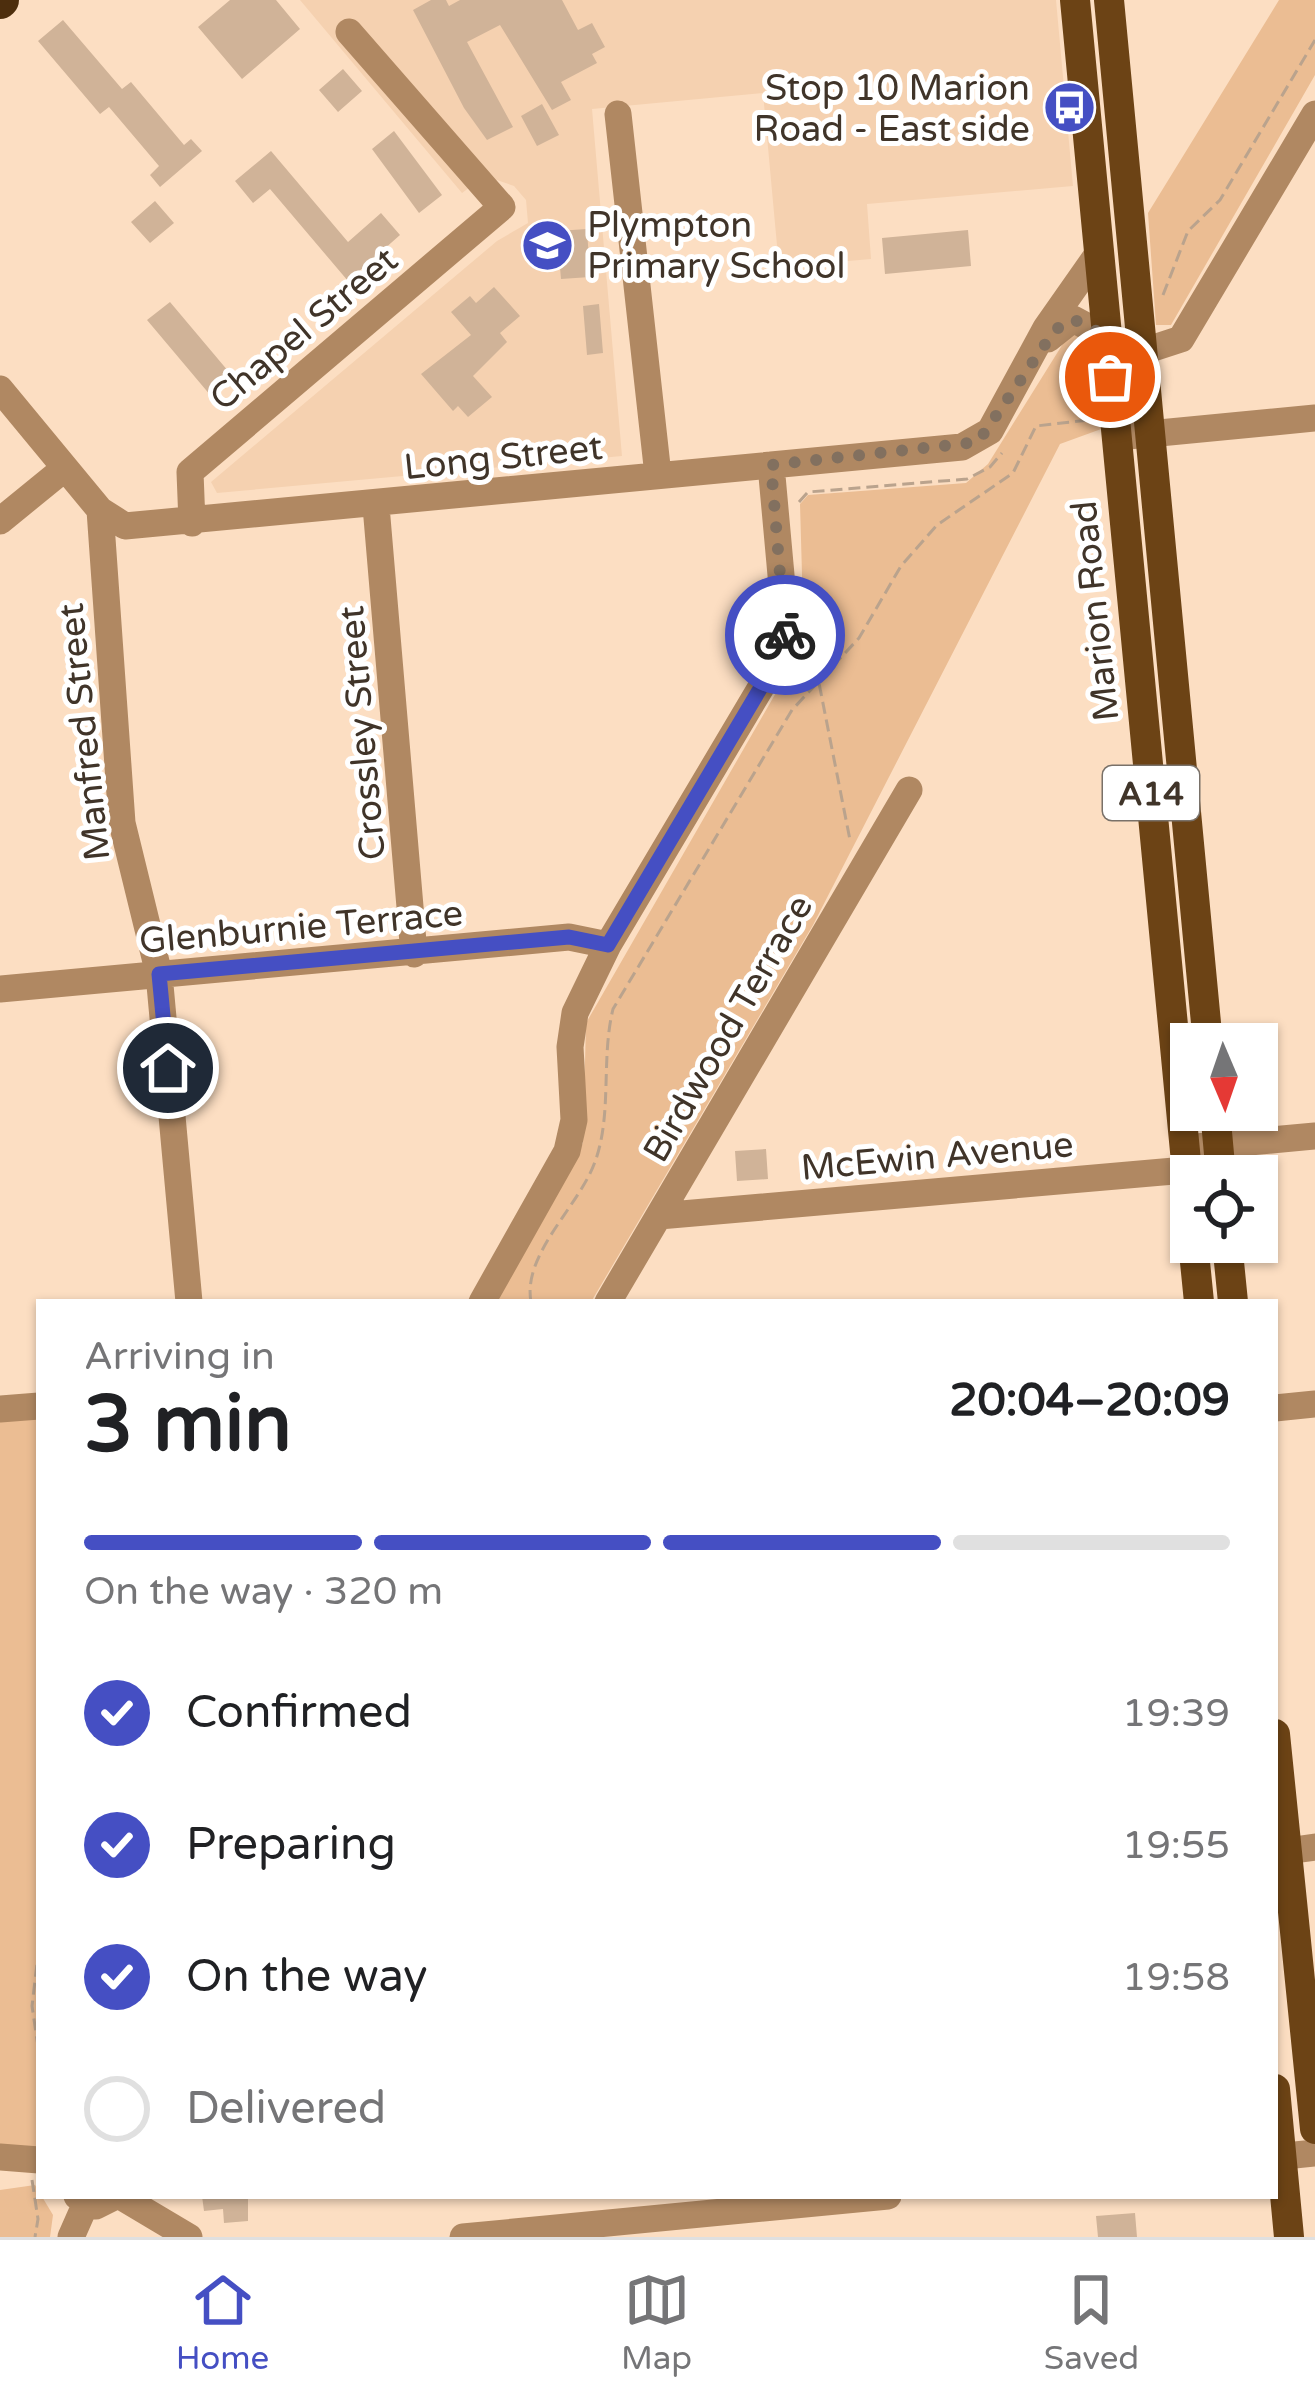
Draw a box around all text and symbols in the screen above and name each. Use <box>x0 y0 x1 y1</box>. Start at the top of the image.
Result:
place label: Stop 10 Marion Road - East side <box>754 67 1030 151</box>
bus stop icon: Stop 10 Marion Road - East side <box>1041 80 1097 136</box>
place label: Plympton Primary School <box>587 204 845 288</box>
school or university icon: Plympton Primary School <box>520 217 576 273</box>
street label: Chapel Street <box>201 238 406 420</box>
pin <box>1059 326 1161 428</box>
icon: bag <box>1077 344 1143 410</box>
street label: Long Street <box>402 426 605 489</box>
street label: Marion Road <box>1063 498 1128 723</box>
courier <box>725 575 845 695</box>
street label: Manfred Street <box>50 601 119 863</box>
icon: bike <box>752 602 818 668</box>
street label: Crossley Street <box>330 604 395 862</box>
road number: A14 <box>1103 766 1199 820</box>
street label: Birdwood Terrace <box>634 888 822 1170</box>
street label: Glenburnie Terrace <box>137 892 465 963</box>
pin <box>117 1017 219 1119</box>
north arrow <box>1170 1023 1278 1131</box>
map controls <box>1170 1023 1278 1263</box>
icon: home <box>135 1035 201 1101</box>
street label: McEwin Avenue <box>799 1123 1075 1190</box>
button: locate <box>1170 1155 1278 1263</box>
text: Arriving in <box>84 1333 275 1380</box>
text: 20:04–20:09 <box>949 1374 1230 1428</box>
text: 3 min <box>84 1378 292 1472</box>
text: On the way · 320 m <box>84 1568 443 1615</box>
icon: check <box>84 1680 150 1746</box>
text: Confirmed <box>186 1686 412 1740</box>
text: 19:39 <box>1122 1690 1230 1737</box>
icon: check <box>84 1812 150 1878</box>
text: Preparing <box>186 1818 396 1872</box>
text: 19:55 <box>1122 1822 1230 1869</box>
icon: check <box>84 1944 150 2010</box>
text: On the way <box>186 1950 427 2004</box>
text: 19:58 <box>1122 1954 1230 2001</box>
text: Delivered <box>186 2082 386 2136</box>
tab: Home <box>176 2267 269 2378</box>
tab: Map <box>621 2267 692 2378</box>
tab: Saved <box>1044 2267 1139 2378</box>

